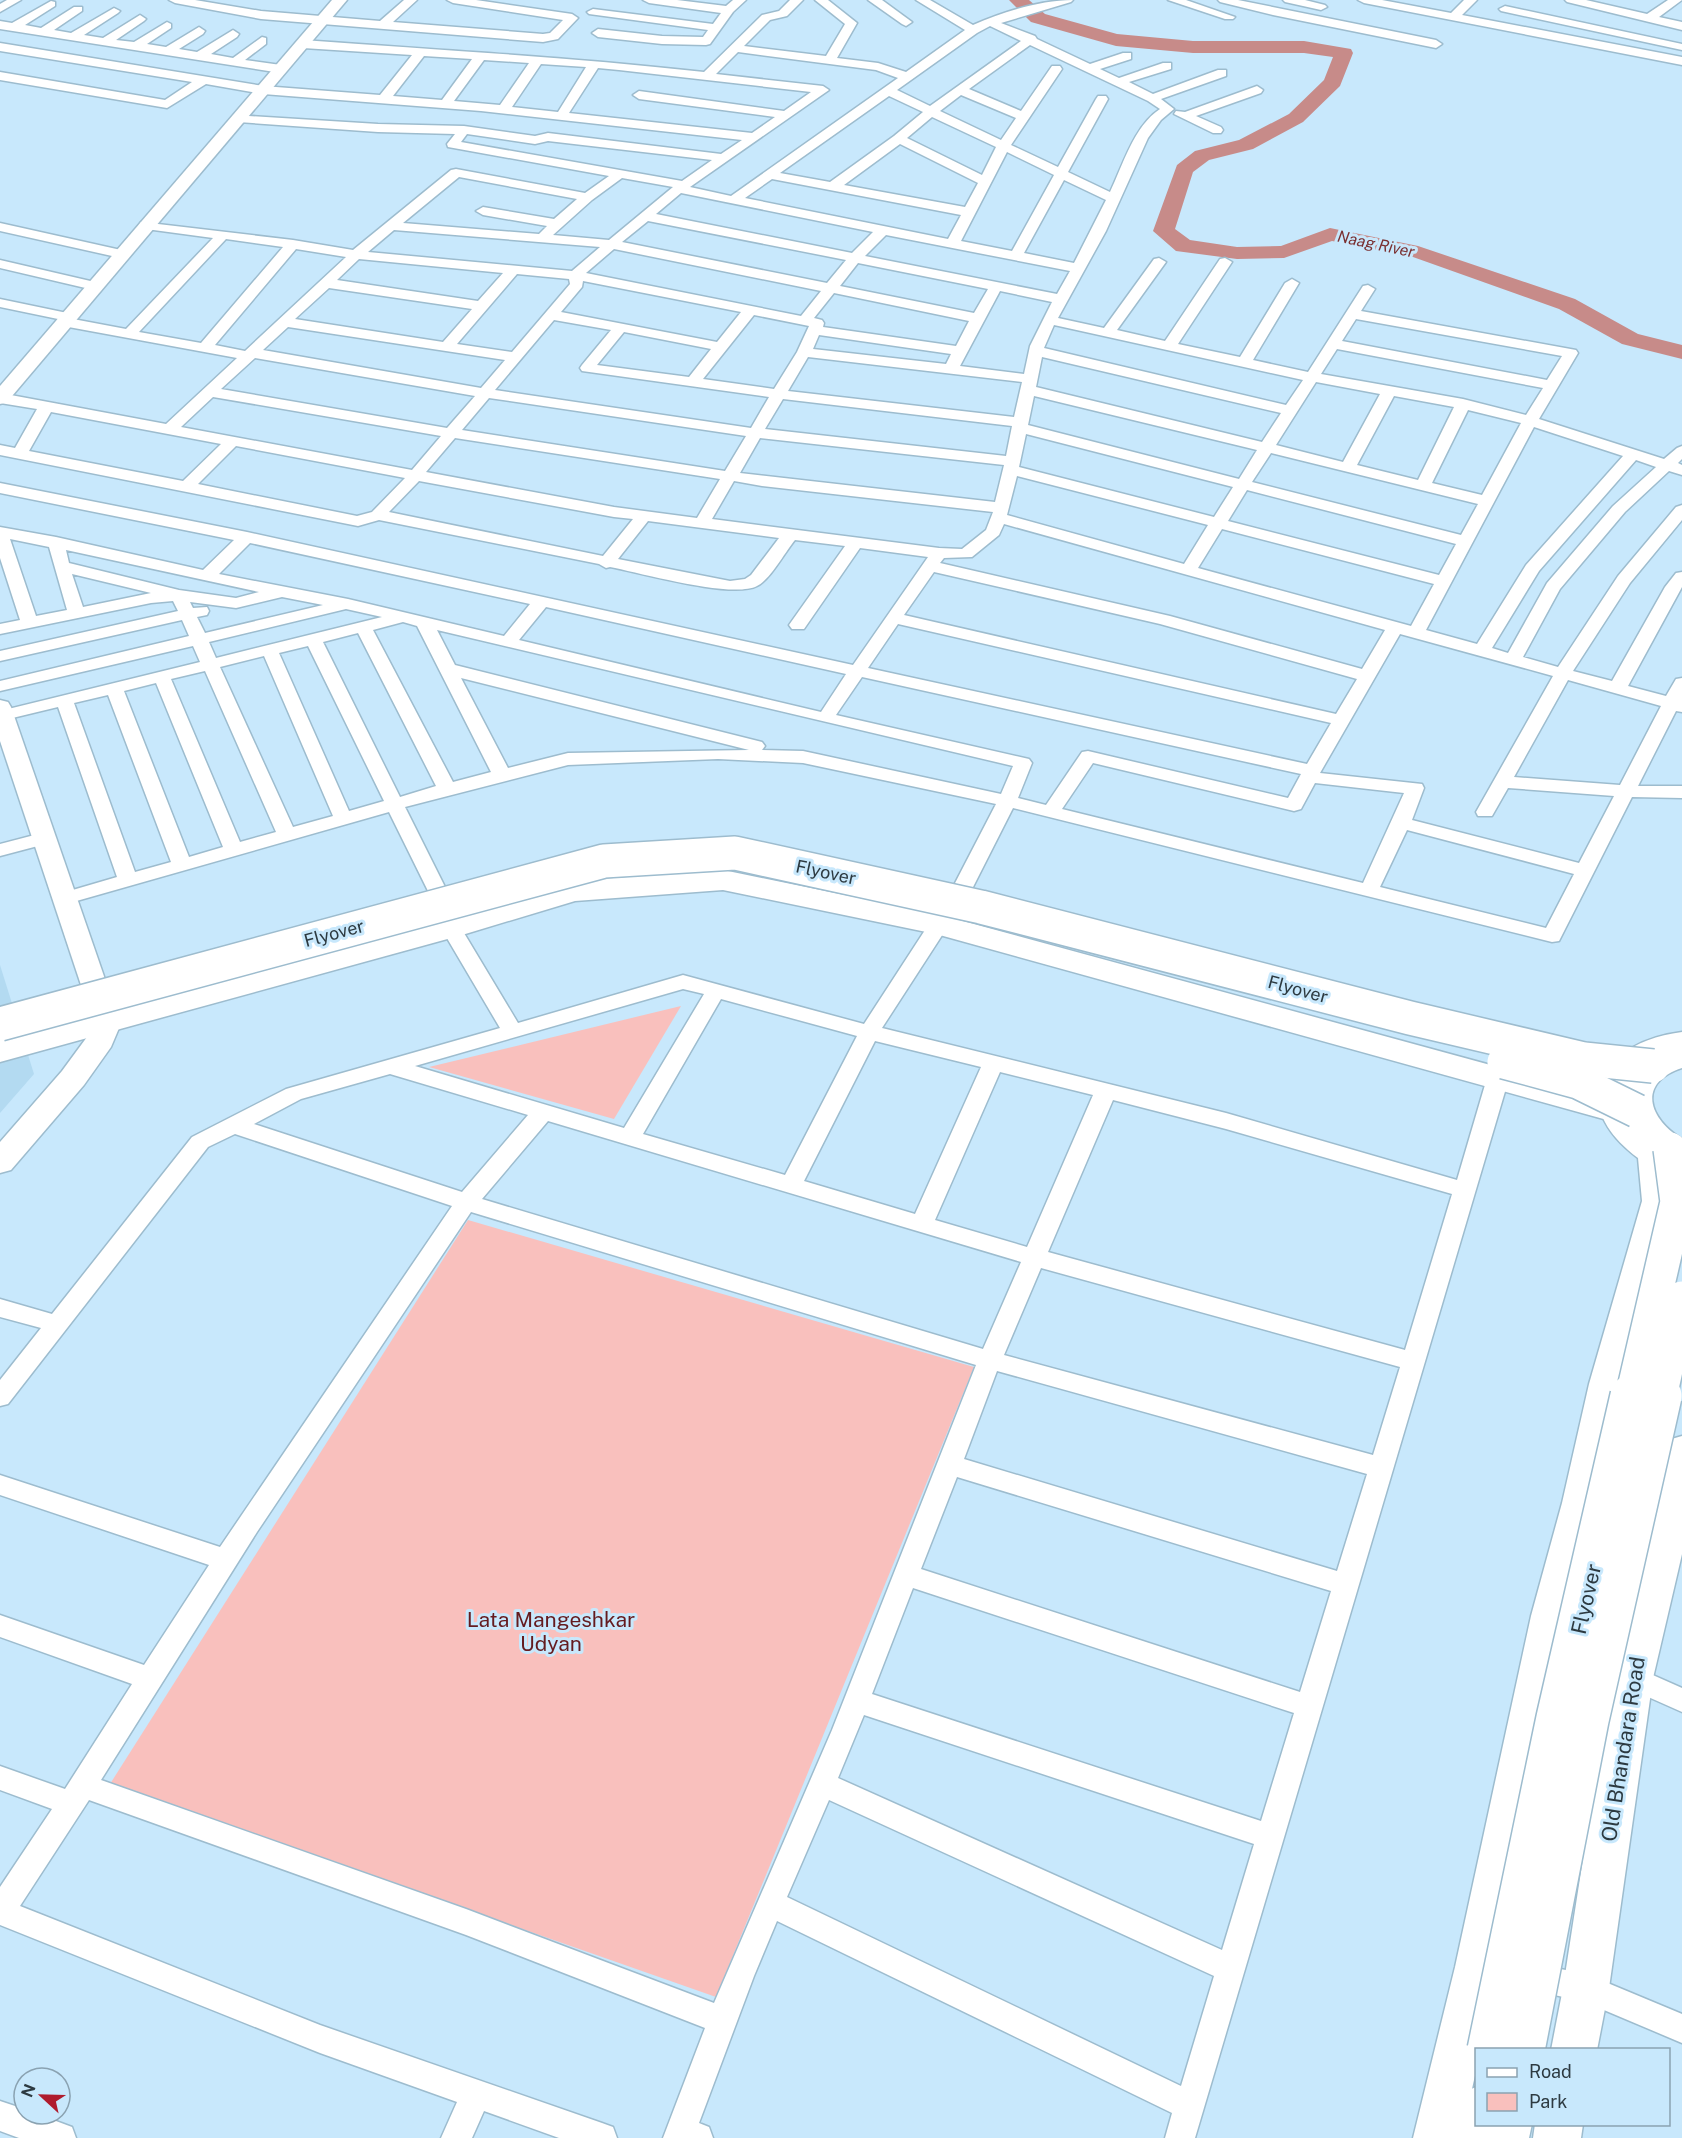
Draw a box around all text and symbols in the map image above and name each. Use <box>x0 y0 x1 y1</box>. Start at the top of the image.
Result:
water label: Naag River <box>1336 227 1417 262</box>
street label: Flyover <box>794 855 858 889</box>
street label: Flyover <box>302 915 366 951</box>
street label: Flyover <box>1266 971 1330 1007</box>
street label: Flyover <box>1566 1561 1606 1637</box>
park label: Lata Mangeshkar Udyan <box>467 1607 635 1656</box>
street label: Old Bhandara Road <box>1596 1655 1650 1843</box>
legend <box>1475 2048 1670 2126</box>
text: Road <box>1529 2061 1572 2082</box>
north arrow <box>12 2066 72 2126</box>
text: N <box>17 2081 40 2100</box>
text: Park <box>1529 2091 1567 2112</box>

